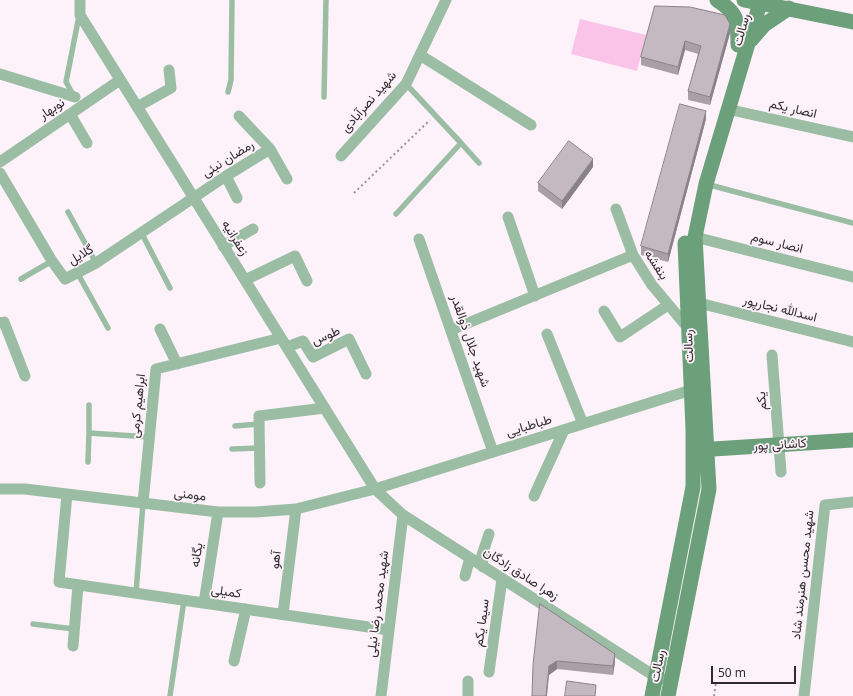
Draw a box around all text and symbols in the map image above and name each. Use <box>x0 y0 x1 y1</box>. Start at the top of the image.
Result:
street label: رسالت <box>730 12 754 48</box>
street label: شهید نصرآبادی <box>338 68 400 136</box>
street label: نوبهار <box>36 95 68 123</box>
street label: انصار یکم <box>768 96 818 122</box>
street label: رمضان نبئی <box>199 137 257 181</box>
street label: زعفرانیه <box>218 217 252 259</box>
street label: انصار سوم <box>749 229 805 257</box>
street label: گلایل <box>65 242 97 268</box>
street label: بنفشه <box>641 247 671 283</box>
street label: اسدالله نجارپور <box>742 292 818 326</box>
street label: شهید جلال ذوالقدر <box>447 293 493 389</box>
street label: طوس <box>309 323 343 349</box>
street label: رسالت <box>681 329 697 363</box>
street label: ابراهیم کرمی <box>127 373 149 439</box>
street label: یکم <box>753 391 771 411</box>
street label: طباطبایی <box>504 412 554 440</box>
street label: کاشانی پور <box>753 436 807 454</box>
street label: مومنی <box>173 485 207 505</box>
street label: شهید محسن هنرمند شاد <box>788 509 818 641</box>
street label: یگانه <box>187 542 207 568</box>
street label: زهرا صادق زادگان <box>480 544 562 604</box>
street label: آهو <box>267 550 285 570</box>
street label: شهید محمد رضا نیلی <box>364 550 392 658</box>
street label: کمیلی <box>210 582 242 602</box>
street label: سیما یکم <box>471 598 493 648</box>
street label: رسالت <box>647 648 669 684</box>
scale bar <box>713 658 798 684</box>
text: 50 m <box>718 664 746 681</box>

